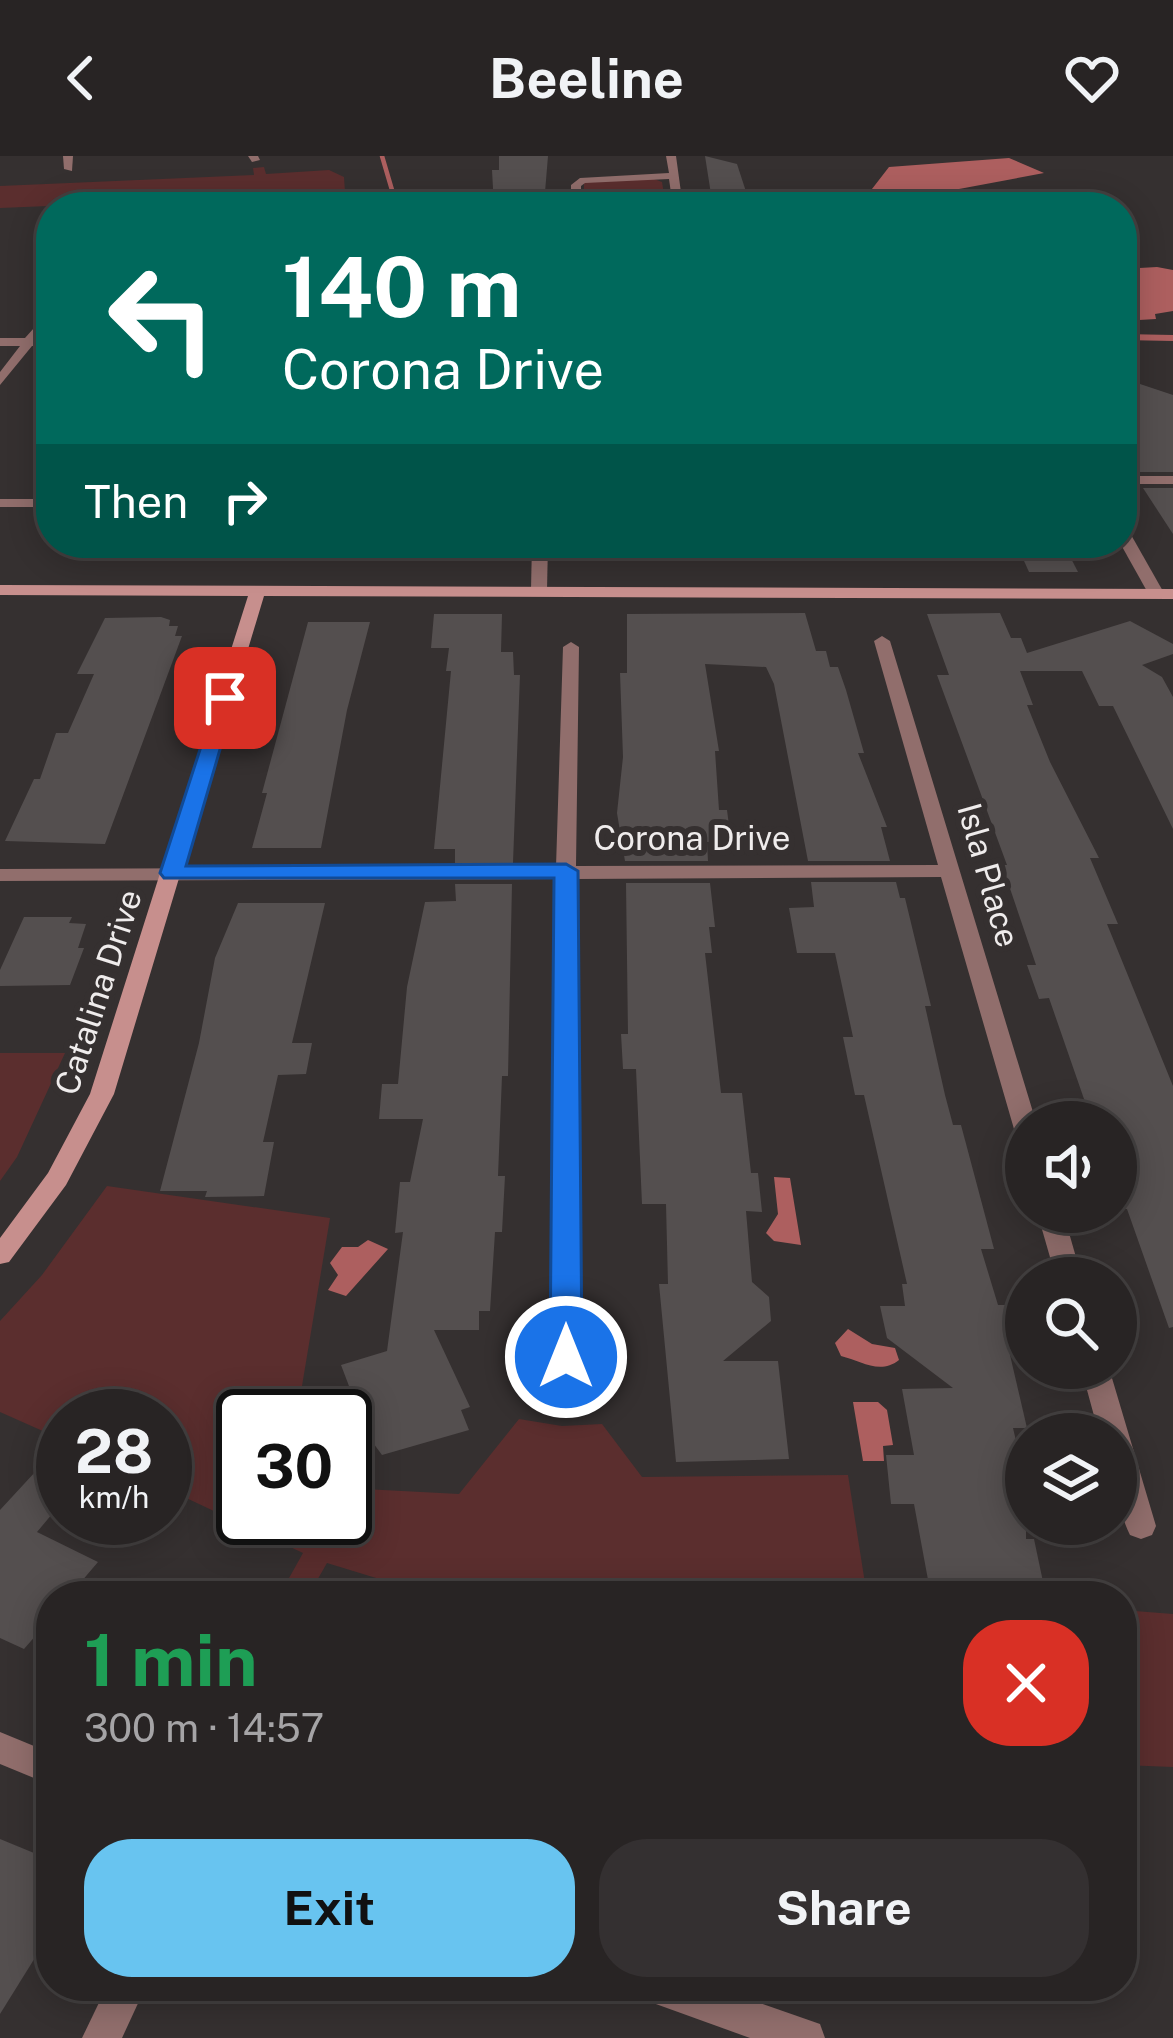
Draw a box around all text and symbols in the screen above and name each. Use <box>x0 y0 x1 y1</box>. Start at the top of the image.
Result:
icon: back <box>48 45 114 111</box>
icon: heart <box>1059 45 1125 111</box>
text: Beeline <box>489 47 684 110</box>
text: 140 m <box>282 237 521 336</box>
icon: left <box>84 240 240 396</box>
text: Corona Drive <box>282 338 604 401</box>
icon: right <box>212 468 278 534</box>
text: Then <box>84 475 188 528</box>
pin <box>174 647 276 749</box>
icon: arrive <box>192 665 258 731</box>
street label: Isla Place <box>950 799 1028 951</box>
street label: Corona Drive <box>594 819 790 857</box>
street label: Catalina Drive <box>47 885 149 1099</box>
map controls <box>1005 1101 1137 1545</box>
button: sound <box>1005 1101 1137 1233</box>
button: search <box>1005 1257 1137 1389</box>
position arrow <box>503 1294 629 1420</box>
speed limit sign: 30 <box>216 1389 372 1545</box>
button: layers <box>1005 1413 1137 1545</box>
text: 28 <box>75 1416 153 1487</box>
text: km/h <box>79 1479 149 1515</box>
text: 1 min <box>84 1618 258 1702</box>
button: close <box>963 1620 1089 1746</box>
text: 300 m · 14:57 <box>84 1705 324 1751</box>
button: Exit <box>84 1839 575 1977</box>
button: Share <box>599 1839 1089 1977</box>

